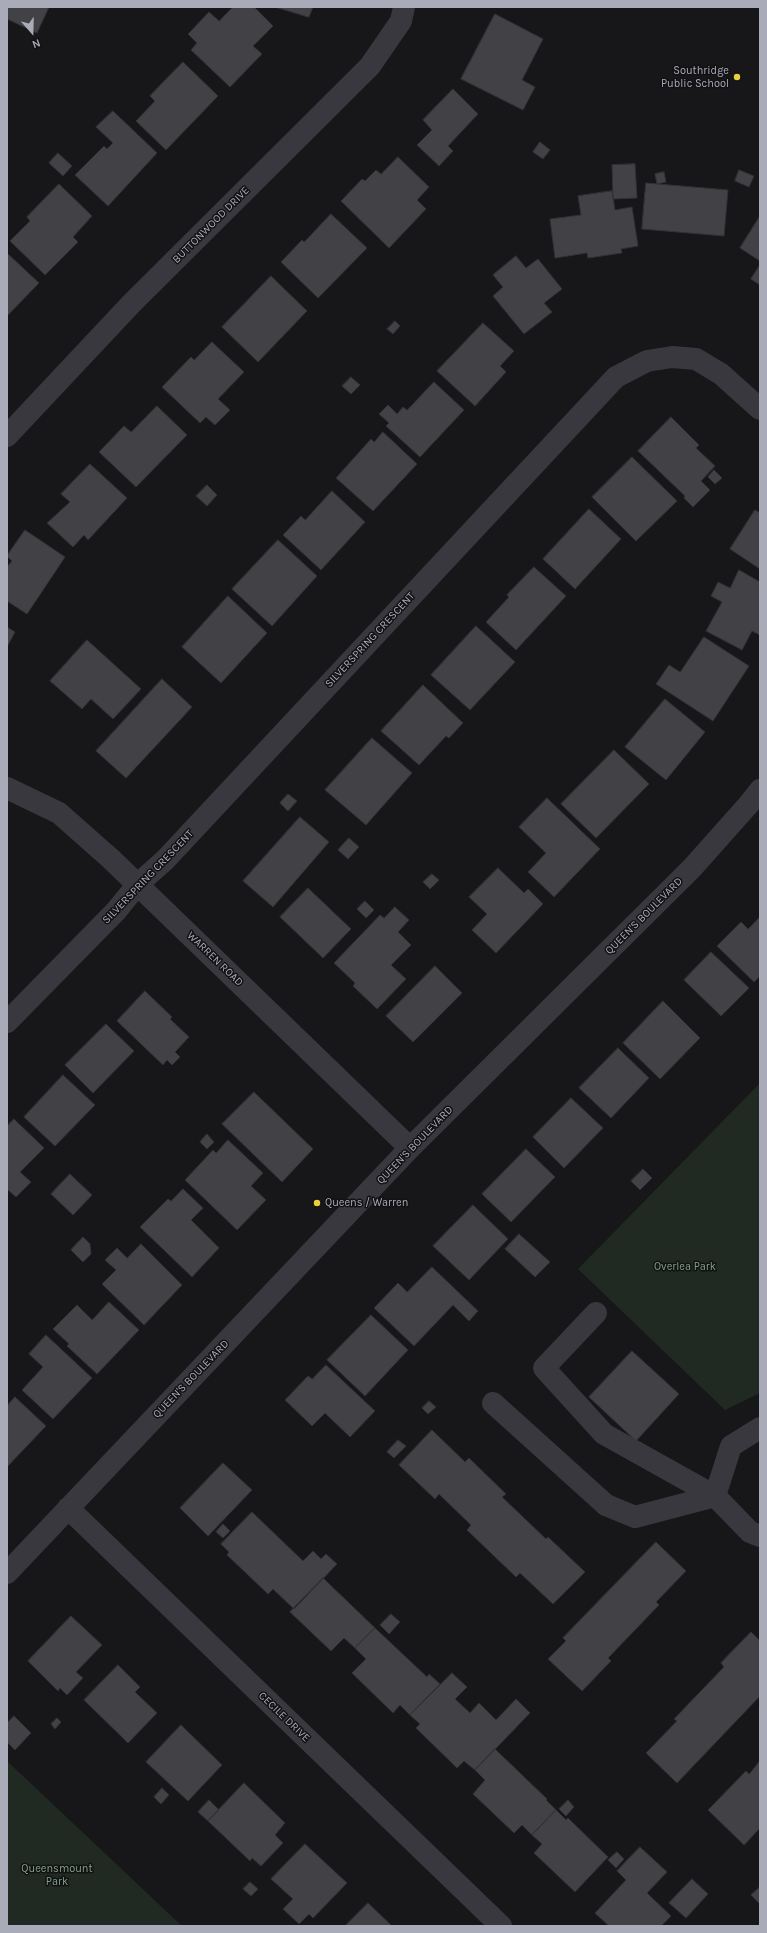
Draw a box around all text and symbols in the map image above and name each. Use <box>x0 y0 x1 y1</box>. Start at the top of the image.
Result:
north arrow <box>12 12 52 52</box>
text: N <box>30 36 42 51</box>
place label: Southridge Public School <box>661 64 729 90</box>
marker: Southridge Public School <box>732 72 742 82</box>
street label: BUTTONWOOD DRIVE <box>170 184 252 266</box>
street label: SILVERSPRING CRESCENT <box>322 590 418 690</box>
street label: SILVERSPRING CRESCENT <box>100 827 196 927</box>
street label: QUEEN'S BOULEVARD <box>603 875 685 957</box>
street label: WARREN ROAD <box>184 929 246 989</box>
street label: QUEEN'S BOULEVARD <box>374 1103 456 1187</box>
place label: Queens / Warren <box>325 1196 408 1210</box>
marker: Queens / Warren <box>312 1198 322 1208</box>
park label: Overlea Park <box>654 1260 716 1274</box>
street label: QUEEN'S BOULEVARD <box>150 1337 232 1421</box>
street label: CECILE DRIVE <box>256 1689 312 1745</box>
park label: Queensmount Park <box>21 1862 93 1888</box>

